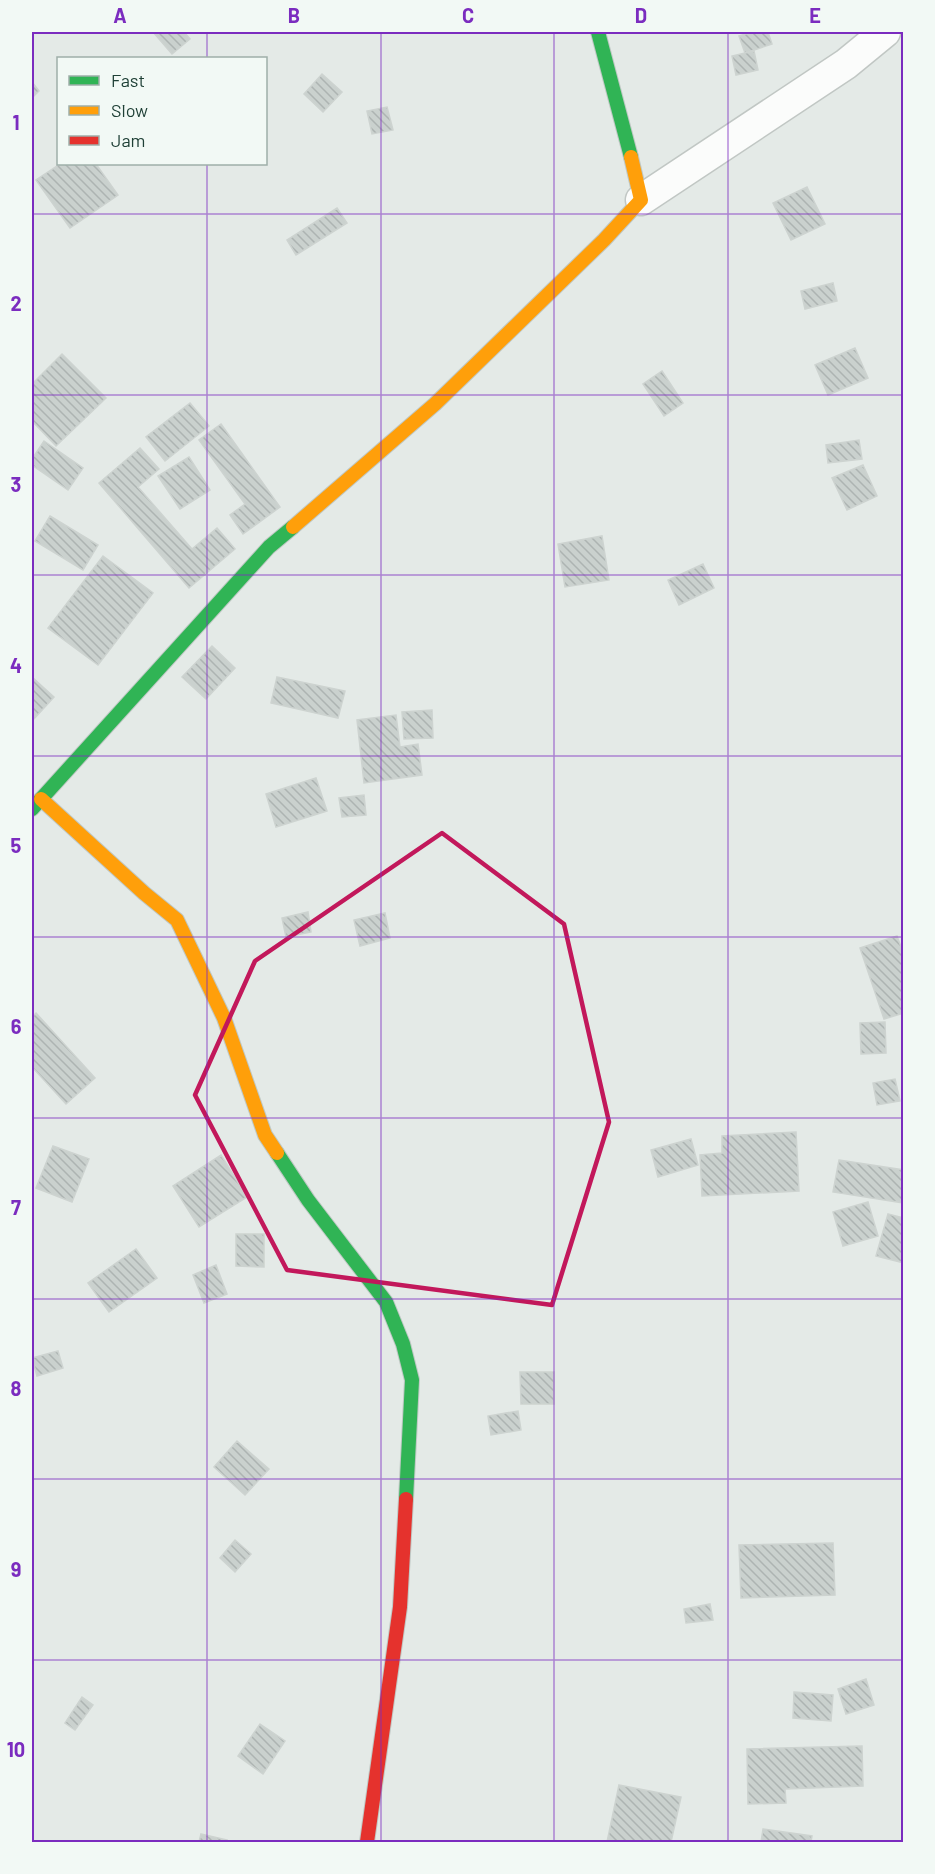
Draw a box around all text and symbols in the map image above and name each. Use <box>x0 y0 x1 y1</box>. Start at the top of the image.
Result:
text: A <box>113 3 127 27</box>
text: B <box>288 3 300 27</box>
text: C <box>462 3 474 27</box>
text: D <box>635 3 647 27</box>
text: E <box>809 3 821 27</box>
legend <box>57 57 267 165</box>
text: Fast <box>111 69 145 91</box>
text: Slow <box>111 99 148 121</box>
text: 1 <box>12 110 20 134</box>
text: Jam <box>111 129 145 151</box>
text: 2 <box>10 291 22 315</box>
text: 3 <box>11 472 21 496</box>
text: 4 <box>10 653 22 677</box>
text: 5 <box>11 833 22 857</box>
text: 6 <box>11 1014 22 1038</box>
text: 7 <box>11 1195 21 1219</box>
text: 8 <box>11 1376 22 1400</box>
text: 9 <box>11 1557 21 1581</box>
text: 10 <box>7 1737 25 1761</box>

